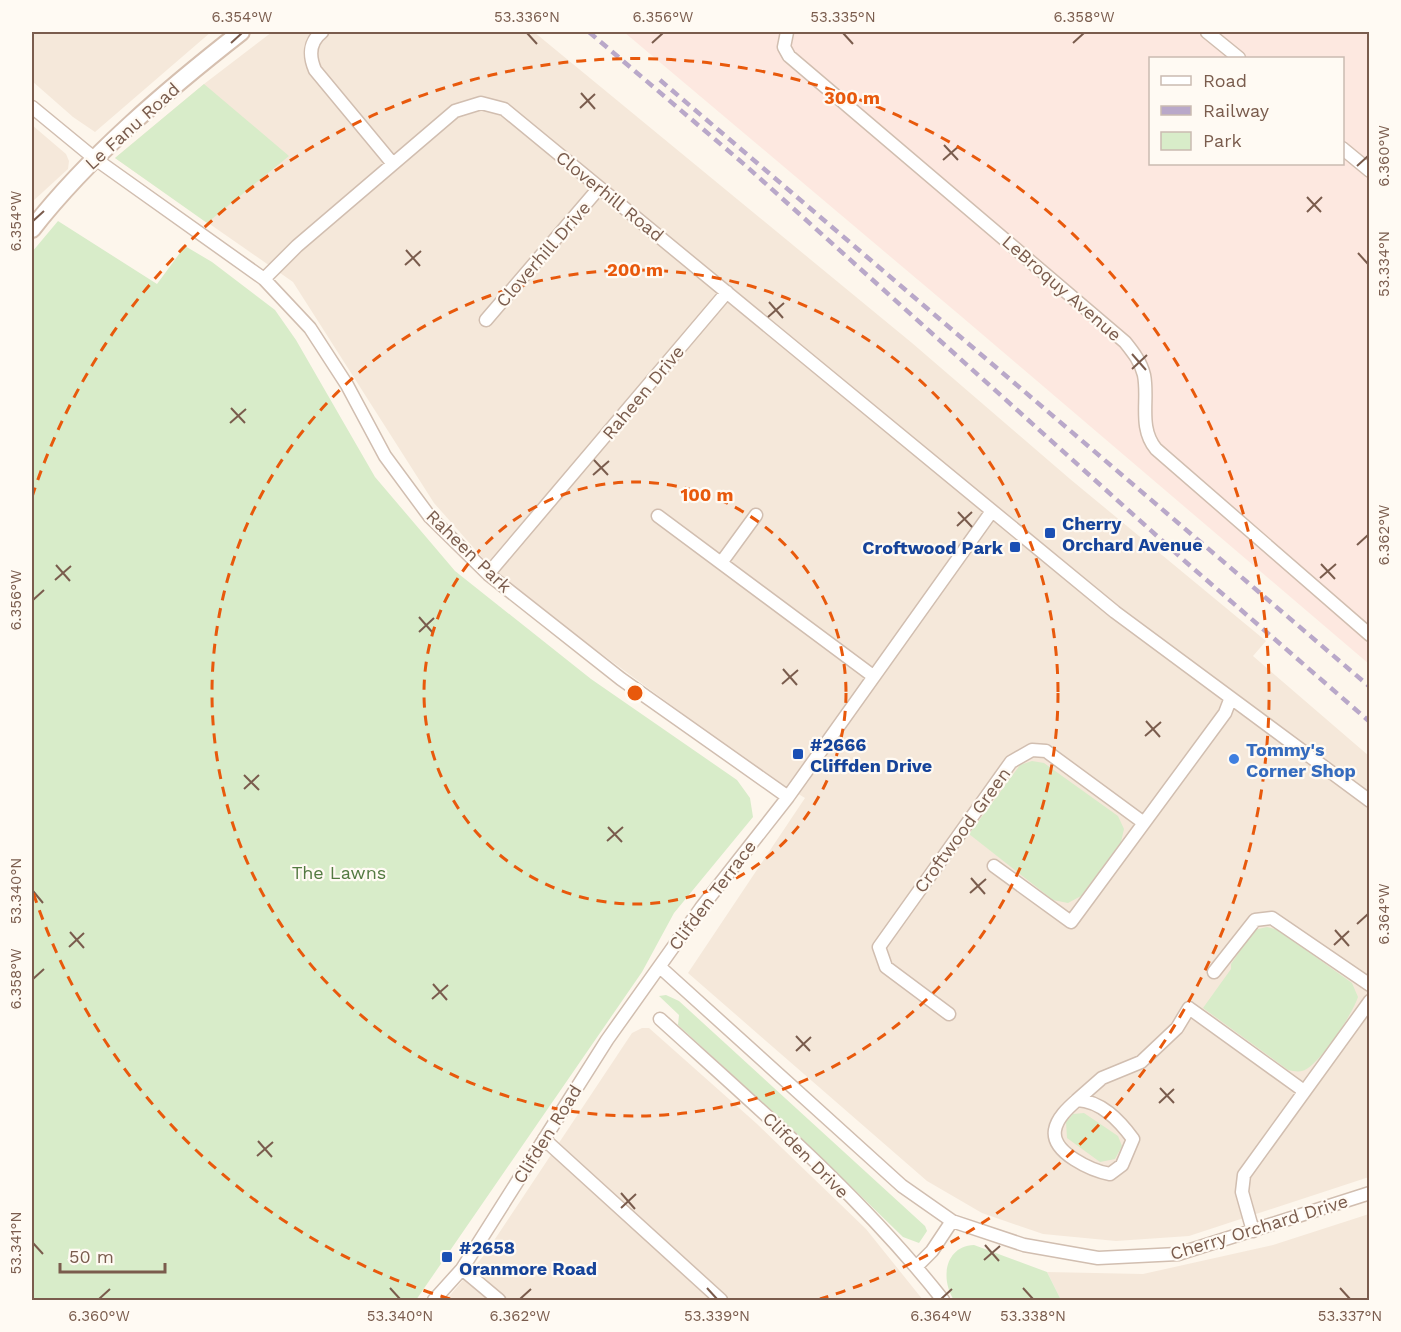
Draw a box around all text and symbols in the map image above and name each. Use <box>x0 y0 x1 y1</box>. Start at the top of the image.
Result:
text: 6.354°W <box>211 8 273 26</box>
text: 53.336°N <box>494 8 560 26</box>
text: 6.356°W <box>632 8 694 26</box>
text: 53.335°N <box>810 8 876 26</box>
text: 6.358°W <box>1053 8 1115 26</box>
legend <box>1149 57 1344 165</box>
text: Road <box>1203 70 1247 91</box>
street label: Le Fanu Road <box>81 78 183 174</box>
text: 300 m <box>824 87 880 108</box>
text: Railway <box>1203 100 1270 121</box>
text: 6.360°W <box>1375 125 1393 187</box>
text: Park <box>1203 130 1242 151</box>
street label: Cloverhill Road <box>552 146 668 246</box>
text: 6.354°W <box>7 190 25 252</box>
street label: Cloverhill Drive <box>491 197 595 311</box>
street label: LeBroquy Avenue <box>998 231 1126 345</box>
text: 53.334°N <box>1375 231 1393 297</box>
text: 200 m <box>607 259 663 280</box>
street label: Raheen Drive <box>598 341 688 443</box>
text: 100 m <box>680 484 734 505</box>
text: 6.362°W <box>1375 504 1393 566</box>
street label: Raheen Park <box>422 505 516 597</box>
place label: Cherry Orchard Avenue <box>1062 513 1203 555</box>
marker: Cherry Orchard Avenue <box>1043 526 1057 540</box>
place label: Croftwood Park <box>862 537 1004 558</box>
marker: Croftwood Park <box>1008 540 1022 554</box>
text: 6.356°W <box>7 569 25 631</box>
centre of rings <box>625 683 645 703</box>
place label: #2666 Cliffden Drive <box>810 734 932 776</box>
place label: Tommy's Corner Shop <box>1246 739 1356 781</box>
marker: #2666 Cliffden Drive <box>791 747 805 761</box>
marker: Tommy's Corner Shop <box>1227 752 1241 766</box>
street label: Croftwood Green <box>910 763 1014 897</box>
street label: Clifden Terrace <box>664 836 760 954</box>
text: 53.340°N <box>7 858 25 924</box>
park label: The Lawns <box>292 862 386 883</box>
text: 6.364°W <box>1375 883 1393 945</box>
text: 6.358°W <box>7 948 25 1010</box>
street label: Clifden Road <box>508 1081 586 1187</box>
street label: Clifden Drive <box>759 1108 853 1202</box>
street label: Cherry Orchard Drive <box>1168 1190 1350 1264</box>
text: 53.341°N <box>7 1212 25 1274</box>
scale bar <box>60 1236 165 1274</box>
place label: #2658 Oranmore Road <box>459 1237 597 1279</box>
text: 50 m <box>69 1246 114 1267</box>
marker: #2658 Oranmore Road <box>440 1250 454 1264</box>
text: 6.360°W <box>68 1307 130 1325</box>
text: 53.340°N <box>367 1307 433 1325</box>
text: 6.362°W <box>489 1307 551 1325</box>
text: 53.339°N <box>684 1307 750 1325</box>
text: 6.364°W <box>910 1307 972 1325</box>
text: 53.338°N <box>1000 1307 1066 1325</box>
text: 53.337°N <box>1318 1307 1382 1325</box>

